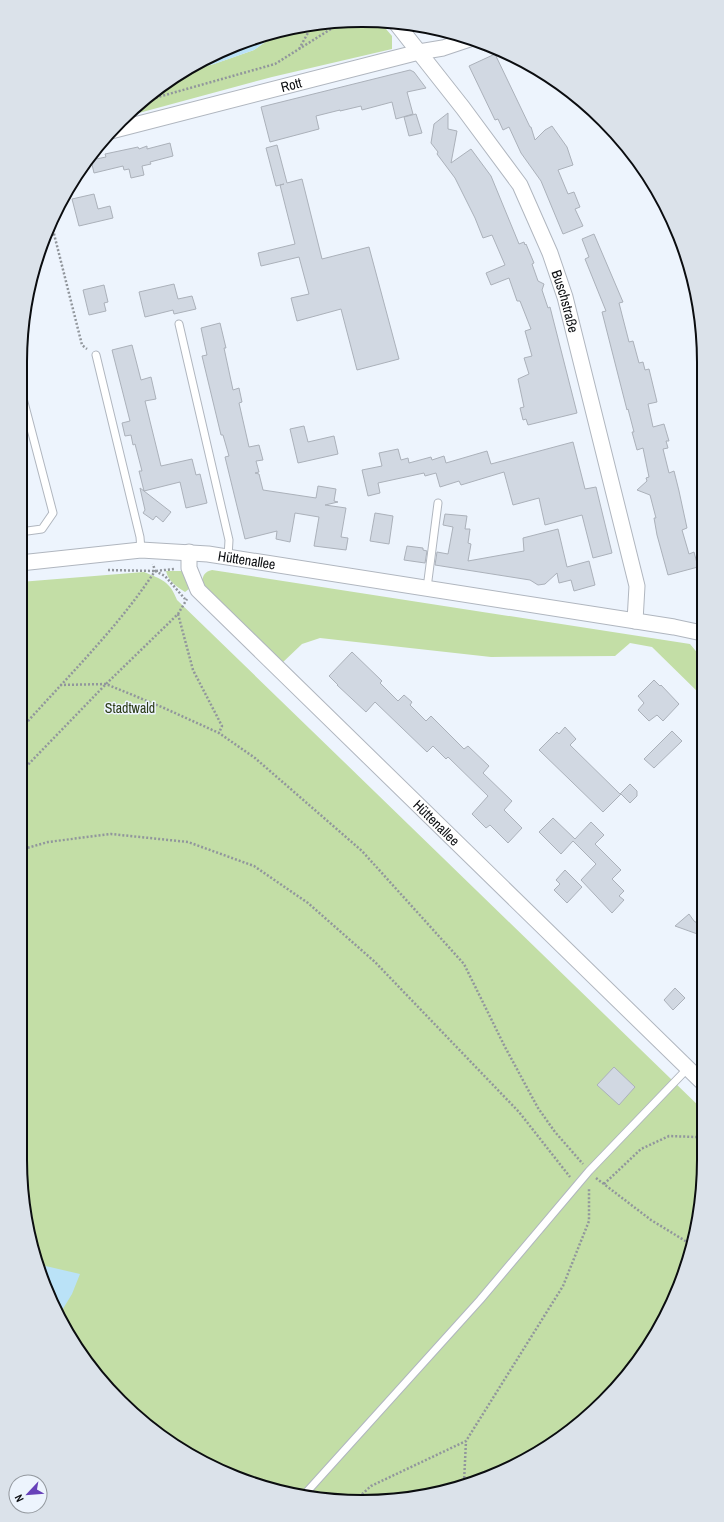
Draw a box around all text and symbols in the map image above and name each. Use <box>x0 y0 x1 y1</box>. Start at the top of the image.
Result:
street label: Rott <box>279 73 304 96</box>
street label: Buschstraße <box>547 267 583 335</box>
street label: Hüttenallee <box>217 547 277 573</box>
park label: Stadtwald <box>105 699 155 717</box>
street label: Hüttenallee <box>409 796 464 850</box>
north arrow <box>8 1474 48 1514</box>
text: N <box>11 1492 27 1504</box>

